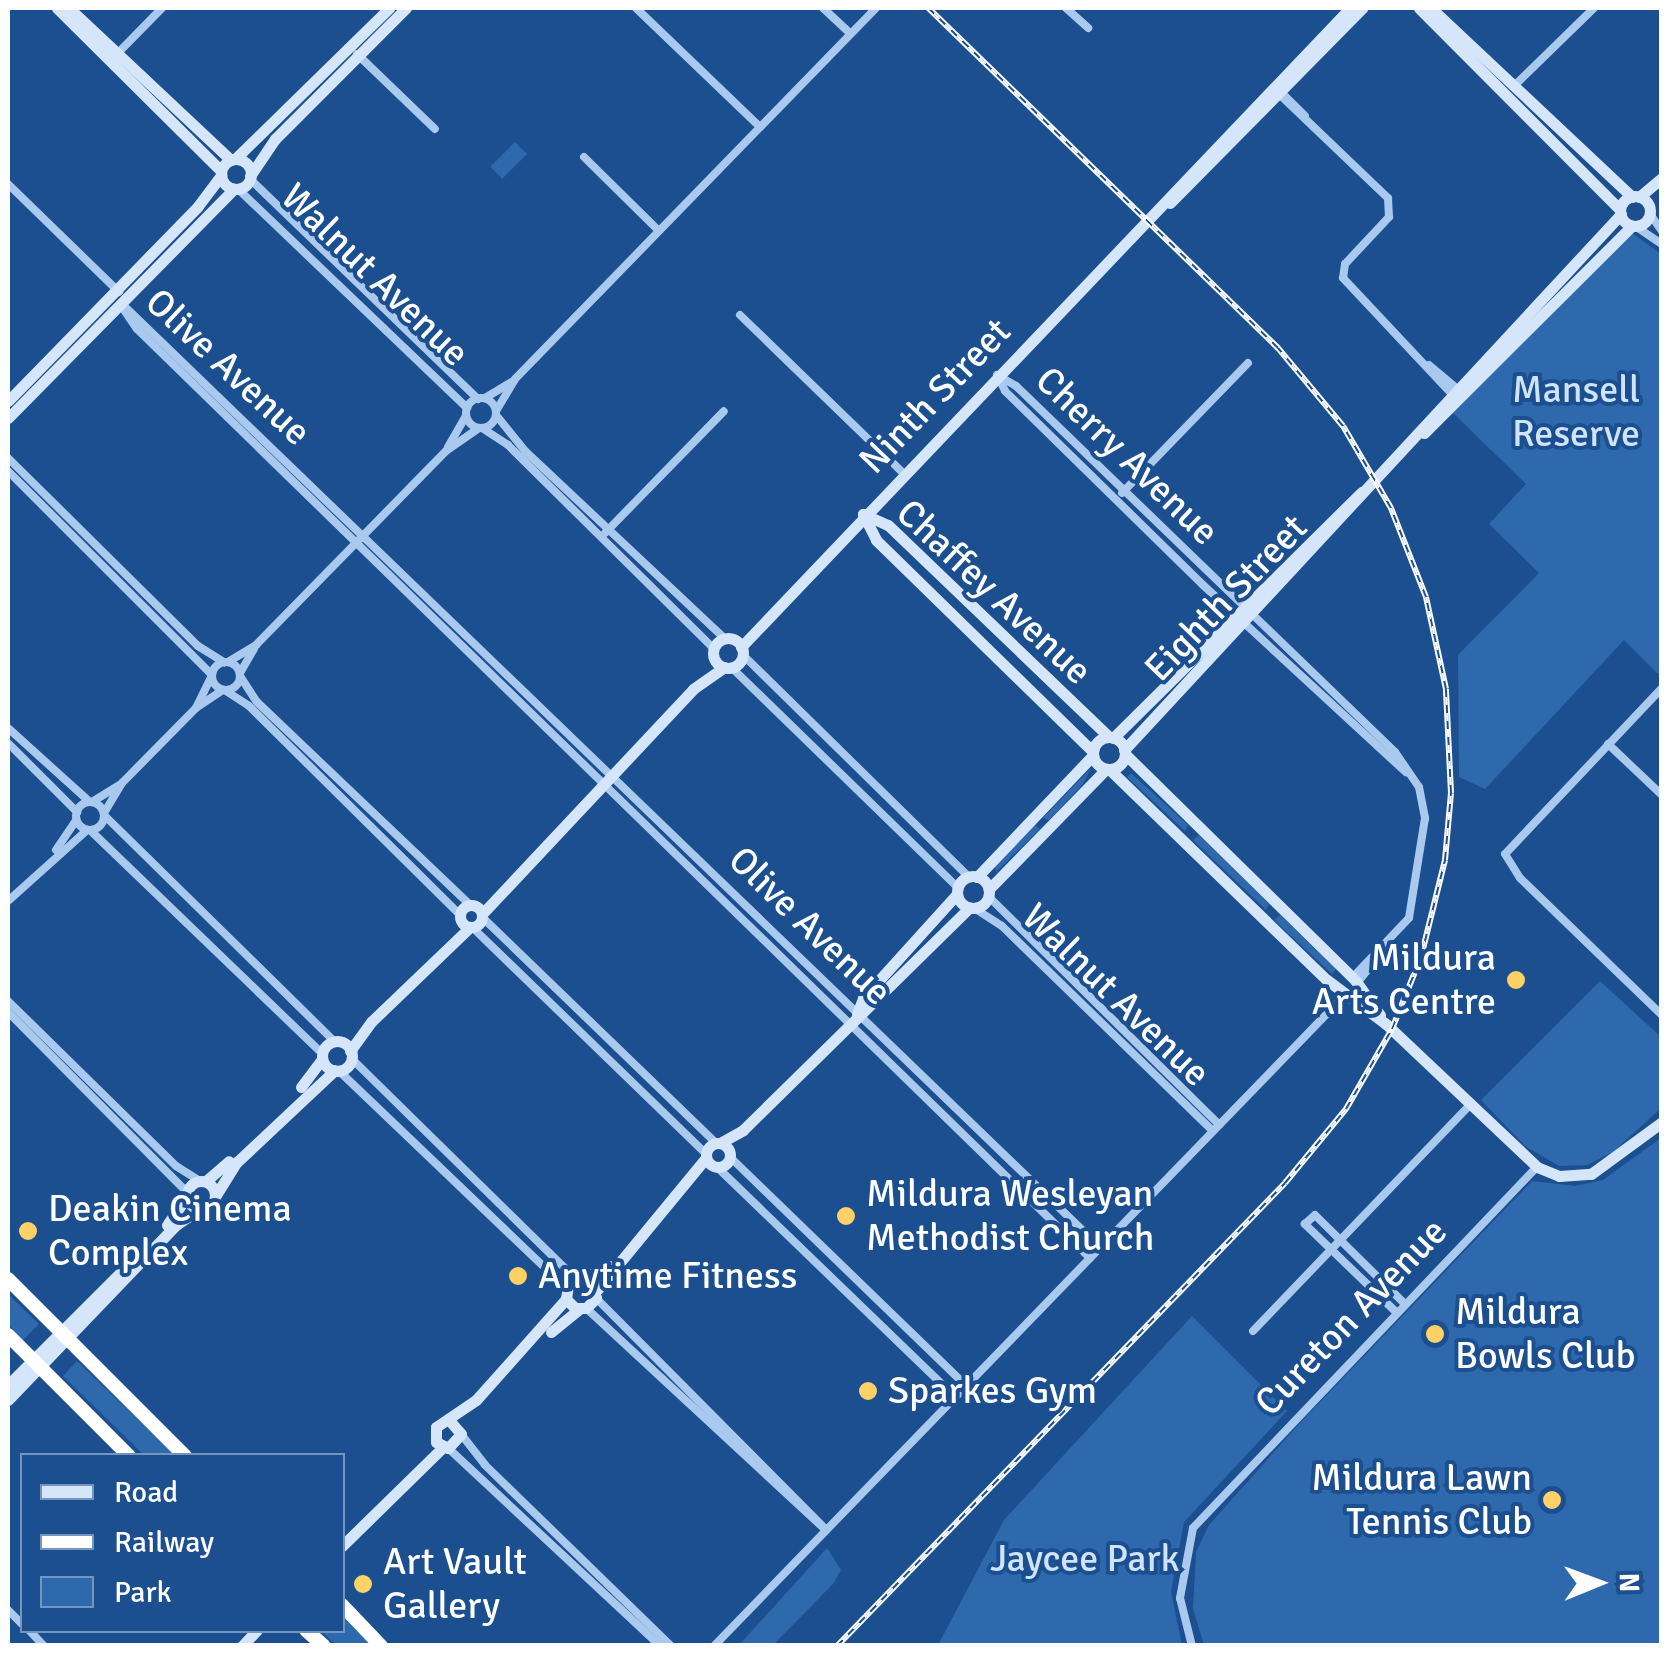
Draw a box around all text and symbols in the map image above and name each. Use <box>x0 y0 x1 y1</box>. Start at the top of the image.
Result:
street label: Walnut Avenue <box>272 174 478 376</box>
street label: Olive Avenue <box>136 279 320 455</box>
street label: Ninth Street <box>850 309 1020 483</box>
street label: Cherry Avenue <box>1026 357 1228 555</box>
park label: Mansell Reserve <box>1512 367 1640 456</box>
street label: Chaffey Avenue <box>887 490 1101 694</box>
street label: Eighth Street <box>1135 505 1317 691</box>
street label: Olive Avenue <box>719 837 901 1015</box>
street label: Walnut Avenue <box>1013 894 1219 1096</box>
place label: Mildura Arts Centre <box>1312 935 1496 1024</box>
marker: Mildura Arts Centre <box>1505 969 1527 991</box>
place label: Mildura Wesleyan Methodist Church <box>866 1171 1154 1260</box>
place label: Deakin Cinema Complex <box>48 1186 292 1276</box>
marker: Mildura Wesleyan Methodist Church <box>835 1205 857 1227</box>
street label: Cureton Avenue <box>1246 1209 1456 1425</box>
marker: Deakin Cinema Complex <box>17 1220 39 1242</box>
place label: Anytime Fitness <box>538 1253 797 1299</box>
marker: Anytime Fitness <box>507 1265 529 1287</box>
place label: Mildura Bowls Club <box>1455 1289 1635 1378</box>
marker: Mildura Bowls Club <box>1424 1323 1446 1345</box>
place label: Sparkes Gym <box>888 1368 1097 1414</box>
marker: Sparkes Gym <box>857 1380 879 1402</box>
legend <box>20 1453 345 1633</box>
place label: Mildura Lawn Tennis Club <box>1311 1455 1532 1545</box>
text: Road <box>114 1474 178 1511</box>
marker: Mildura Lawn Tennis Club <box>1541 1489 1563 1511</box>
text: Railway <box>114 1524 214 1561</box>
north arrow <box>1549 1533 1649 1633</box>
park label: Jaycee Park <box>990 1536 1180 1582</box>
place label: Art Vault Gallery <box>383 1539 527 1628</box>
text: N <box>1612 1572 1646 1593</box>
marker: Art Vault Gallery <box>352 1573 374 1595</box>
text: Park <box>114 1574 172 1611</box>

